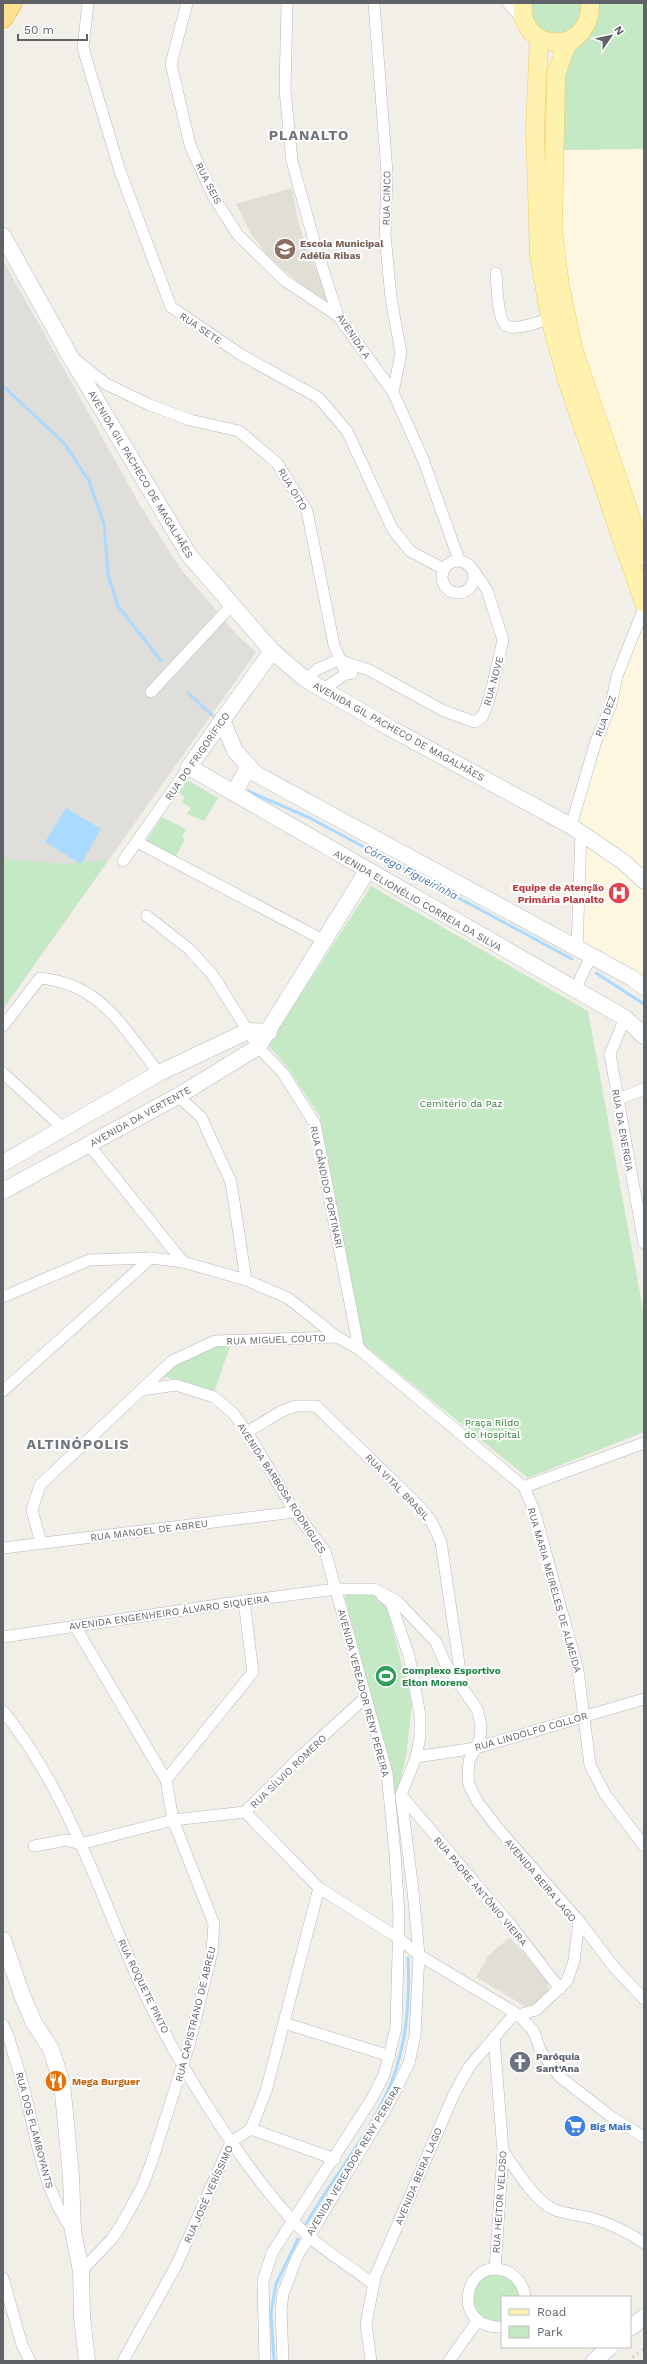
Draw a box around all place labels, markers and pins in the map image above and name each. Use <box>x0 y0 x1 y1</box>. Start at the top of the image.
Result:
school or university icon: Escola Municipal Adélia Ribas <box>272 236 298 262</box>
place label: Escola Municipal Adélia Ribas <box>300 238 384 261</box>
hospital icon: Equipe de Atenção Primária Planalto <box>606 880 632 906</box>
place label: Equipe de Atenção Primária Planalto <box>512 882 604 905</box>
sports icon: Complexo Esportivo Elton Moreno <box>373 1663 399 1689</box>
place label: Complexo Esportivo Elton Moreno <box>402 1665 501 1688</box>
church icon: Paróquia Sant’Ana <box>507 2049 533 2075</box>
place label: Paróquia Sant’Ana <box>536 2051 580 2074</box>
restaurant icon: Mega Burguer <box>43 2068 69 2094</box>
place label: Mega Burguer <box>72 2076 141 2087</box>
supermarket icon: Big Mais <box>562 2113 588 2139</box>
place label: Big Mais <box>590 2121 632 2132</box>

